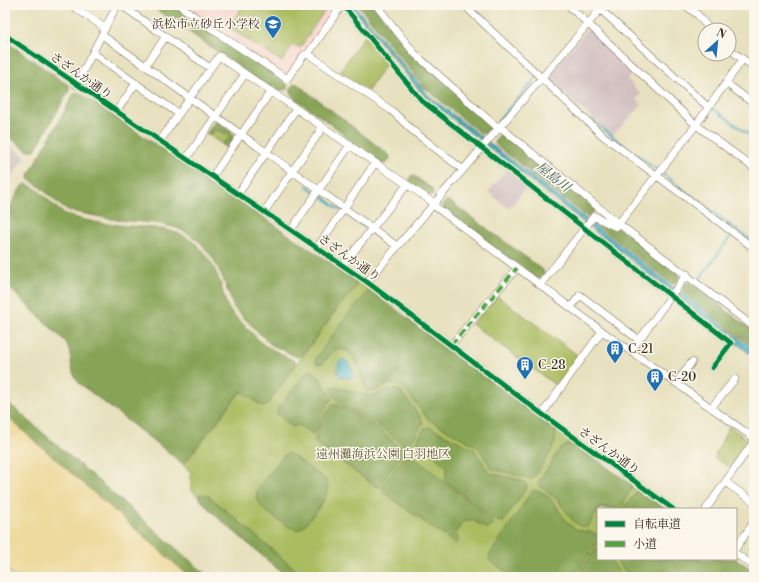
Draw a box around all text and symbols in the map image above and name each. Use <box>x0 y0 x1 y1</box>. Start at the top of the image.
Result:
school or university icon: 浜松市立砂丘小学校 <box>263 14 283 39</box>
place label: 浜松市立砂丘小学校 <box>152 17 260 32</box>
north arrow <box>697 22 737 62</box>
text: N <box>714 26 728 42</box>
street label: さざんか通り <box>47 49 115 103</box>
water label: 屋島川 <box>533 159 575 197</box>
street label: さざんか通り <box>315 231 383 285</box>
building icon: C-21 <box>605 339 625 364</box>
place label: C-21 <box>628 342 654 357</box>
building icon: C-28 <box>515 355 535 380</box>
place label: C-28 <box>538 358 566 373</box>
building icon: C-20 <box>645 367 665 392</box>
place label: C-20 <box>668 370 696 385</box>
street label: さざんか通り <box>575 424 643 478</box>
park label: 遠州灘海浜公園 白羽地区 <box>316 447 450 462</box>
legend <box>597 508 737 560</box>
text: 自転車道 <box>633 517 681 532</box>
text: 小道 <box>633 537 657 552</box>

